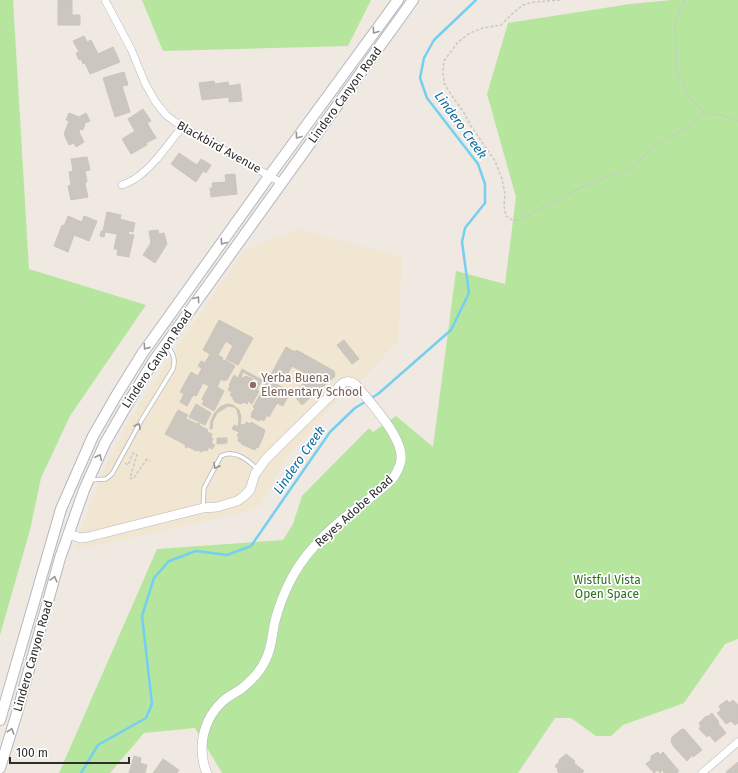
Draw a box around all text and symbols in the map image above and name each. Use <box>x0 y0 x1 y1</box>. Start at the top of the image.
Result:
one-way arrow <box>373 27 380 34</box>
street label: Lindero Canyon Road <box>305 44 385 146</box>
water label: Lindero Creek <box>432 88 490 162</box>
street label: Blackbird Avenue <box>174 118 264 176</box>
one-way arrow <box>295 132 303 139</box>
one-way arrow <box>220 237 227 244</box>
one-way arrow <box>193 297 200 304</box>
street label: Lindero Canyon Road <box>119 307 195 411</box>
one-way arrow <box>143 343 151 350</box>
place label: Yerba Buena Elementary School <box>261 371 363 399</box>
marker: Yerba Buena Elementary School <box>248 380 258 390</box>
one-way arrow <box>134 422 141 430</box>
water label: Lindero Creek <box>270 423 328 497</box>
one-way arrow <box>94 453 102 461</box>
one-way arrow <box>213 462 220 469</box>
street label: Reyes Adobe Road <box>312 472 396 550</box>
park label: Wistful Vista Open Space <box>573 573 641 601</box>
one-way arrow <box>50 575 58 582</box>
street label: Lindero Canyon Road <box>10 599 56 713</box>
one-way arrow <box>6 727 15 734</box>
scale bar <box>10 739 129 765</box>
text: 100 m <box>16 746 48 760</box>

